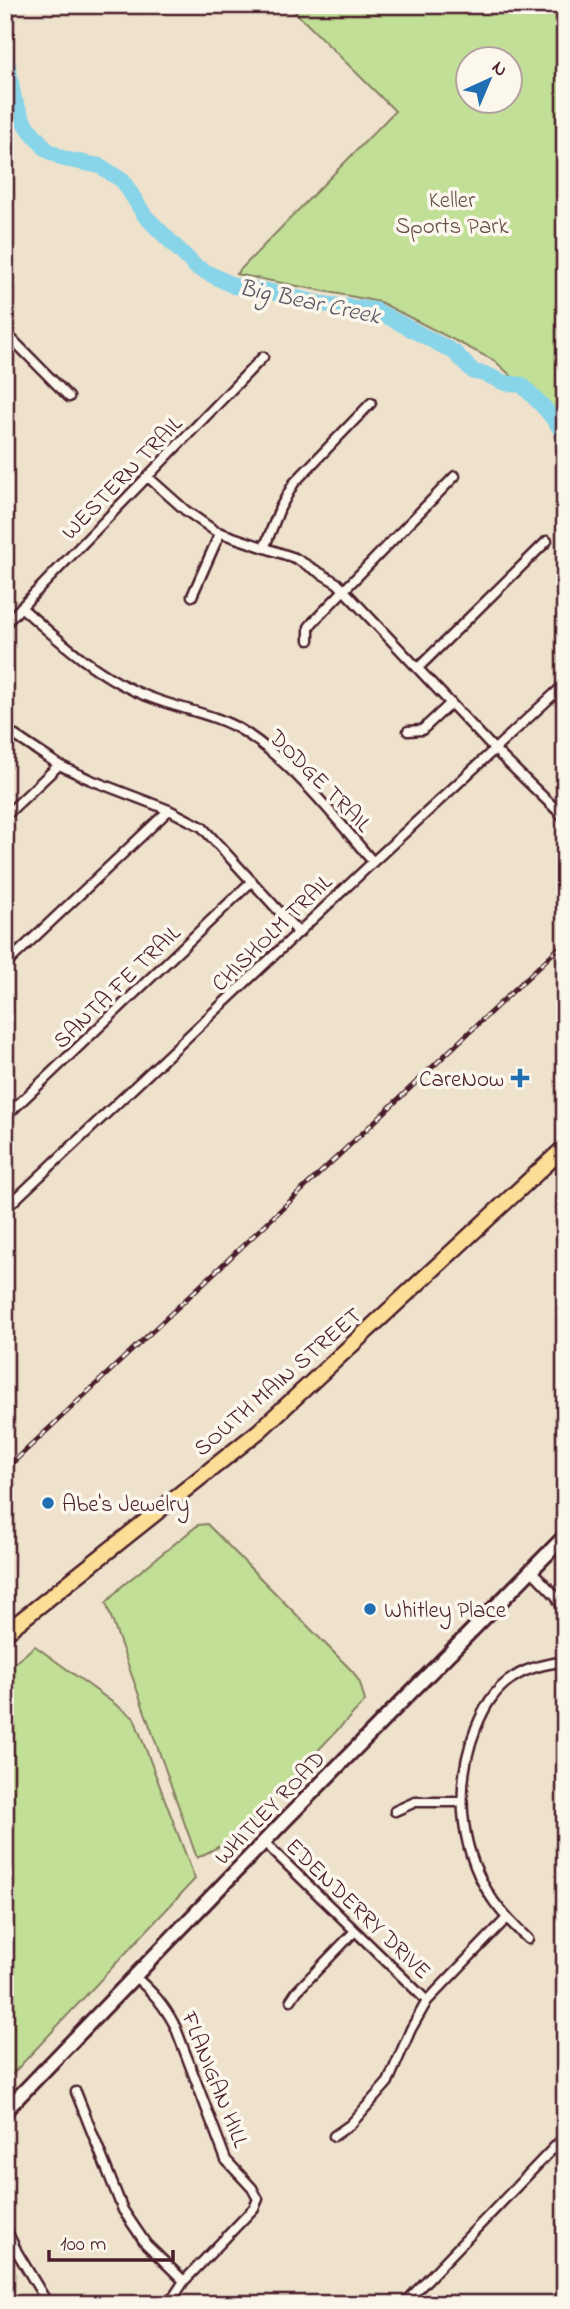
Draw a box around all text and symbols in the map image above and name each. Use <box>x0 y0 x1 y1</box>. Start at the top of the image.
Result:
north arrow <box>454 46 524 116</box>
text: N <box>485 55 513 84</box>
park label: Keller Sports Park <box>395 185 509 244</box>
water label: Big Bear Creek <box>236 271 385 336</box>
street label: WESTERN TRAIL <box>55 409 191 548</box>
street label: DODGE TRAIL <box>260 722 379 841</box>
street label: CHISHOLM TRAIL <box>205 867 341 1000</box>
street label: SANTA FE TRAIL <box>47 918 189 1057</box>
place label: CareNow <box>419 1064 504 1097</box>
marker: CareNow <box>510 1068 530 1088</box>
street label: SOUTH MAIN STREET <box>187 1300 370 1465</box>
place label: Abe's Jewelry <box>62 1489 189 1524</box>
marker: Abe's Jewelry <box>40 1495 56 1511</box>
place label: Whitley Place <box>384 1595 507 1630</box>
marker: Whitley Place <box>362 1601 378 1617</box>
street label: WHITLEY ROAD <box>208 1744 334 1873</box>
street label: EDENDERRY DRIVE <box>277 1832 438 1988</box>
street label: FLANIGAN HILL <box>171 2006 256 2153</box>
scale bar <box>49 2218 173 2262</box>
text: 100 m <box>60 2230 106 2260</box>

